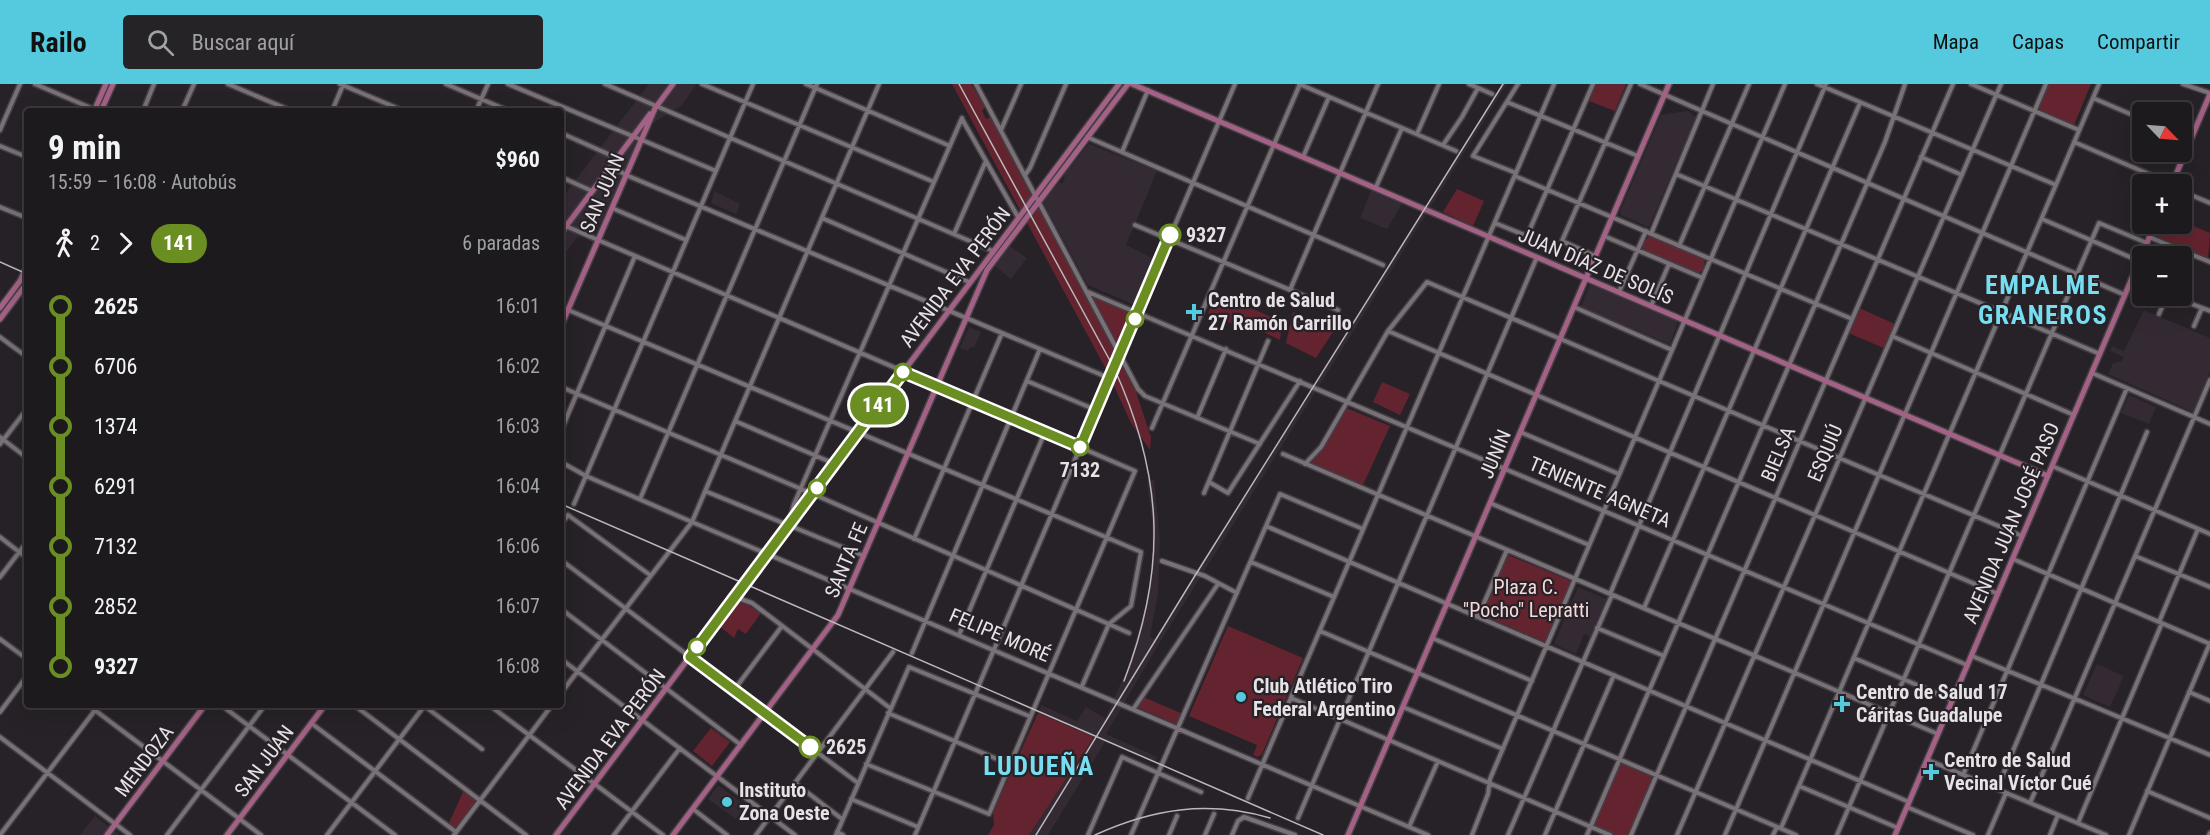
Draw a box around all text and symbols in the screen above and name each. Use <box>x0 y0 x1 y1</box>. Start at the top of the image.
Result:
search box <box>123 15 543 69</box>
text: Railo <box>30 26 87 59</box>
icon: search <box>144 26 177 59</box>
text: Buscar aquí <box>192 30 294 55</box>
text: Mapa <box>1933 30 1979 54</box>
text: Capas <box>2012 30 2064 54</box>
text: Compartir <box>2097 30 2180 54</box>
north arrow <box>2132 102 2192 162</box>
map controls <box>2132 102 2192 306</box>
text: 9 min <box>48 128 121 167</box>
text: $960 <box>496 147 540 172</box>
street label: SAN JUAN <box>575 150 629 236</box>
text: 15:59 – 16:08 · Autobús <box>48 170 237 194</box>
button: + <box>2132 174 2192 234</box>
street label: AVENIDA EVA PERÓN <box>895 202 1015 352</box>
place label: 9327 <box>1186 223 1226 247</box>
street label: JUAN DÍAZ DE SOLÍS <box>1515 223 1677 309</box>
marker: 9327 <box>1159 224 1181 246</box>
icon: walk <box>48 227 81 260</box>
icon: forward <box>109 227 142 260</box>
text: 2 <box>90 231 100 255</box>
text: 141 <box>163 231 195 255</box>
text: 6 paradas <box>462 231 540 255</box>
button: − <box>2132 246 2192 306</box>
district label: EMPALME GRANEROS <box>1978 270 2108 330</box>
place label: Centro de Salud 27 Ramón Carrillo <box>1208 288 1352 335</box>
text: 2625 <box>94 294 138 319</box>
text: 16:01 <box>496 294 540 318</box>
marker: Centro de Salud 27 Ramón Carrillo <box>1185 303 1203 321</box>
unlabelled marker <box>1126 310 1144 328</box>
text: 6706 <box>94 354 137 379</box>
text: 16:02 <box>496 354 540 378</box>
unlabelled marker <box>894 363 912 381</box>
line badge: 141 <box>844 386 912 424</box>
text: 141 <box>862 393 894 417</box>
text: 1374 <box>94 414 137 439</box>
text: 16:03 <box>496 414 540 438</box>
street label: AVENIDA JUAN JOSÉ PASO <box>1958 419 2064 627</box>
street label: ESQUIÚ <box>1802 421 1848 485</box>
street label: BIELSA <box>1756 423 1800 485</box>
street label: JUNÍN <box>1474 426 1516 482</box>
marker: 7132 <box>1071 438 1089 456</box>
street label: TENIENTE AGNETA <box>1525 451 1675 533</box>
place label: 7132 <box>1060 458 1100 482</box>
text: 6291 <box>94 474 137 499</box>
text: 16:04 <box>496 474 540 498</box>
unlabelled marker <box>808 479 826 497</box>
street label: SANTA FE <box>819 519 873 601</box>
text: 7132 <box>94 534 137 559</box>
text: 16:06 <box>496 534 540 558</box>
park label: Plaza C. "Pocho" Lepratti <box>1463 575 1589 622</box>
text: 2852 <box>94 594 137 619</box>
text: 16:07 <box>496 594 540 618</box>
street label: FELIPE MORÉ <box>946 603 1054 667</box>
unlabelled marker <box>688 638 706 656</box>
text: 9327 <box>94 654 138 679</box>
text: 16:08 <box>496 654 540 678</box>
street label: AVENIDA EVA PERÓN <box>550 664 670 814</box>
place label: Club Atlético Tiro Federal Argentino <box>1253 674 1396 721</box>
place label: Centro de Salud 17 Cáritas Guadalupe <box>1856 680 2008 727</box>
marker: Club Atlético Tiro Federal Argentino <box>1234 690 1248 704</box>
marker: Centro de Salud 17 Cáritas Guadalupe <box>1833 695 1851 713</box>
street label: MENDOZA <box>110 720 179 801</box>
street label: SAN JUAN <box>229 720 299 802</box>
place label: 2625 <box>826 735 866 759</box>
marker: 2625 <box>799 736 821 758</box>
place label: Centro de Salud Vecinal Víctor Cué <box>1944 748 2092 795</box>
district label: LUDUEÑA <box>983 751 1095 781</box>
marker: Centro de Salud Vecinal Víctor Cué <box>1922 763 1940 781</box>
place label: Instituto Zona Oeste <box>739 778 830 825</box>
marker: Instituto Zona Oeste <box>720 795 734 809</box>

